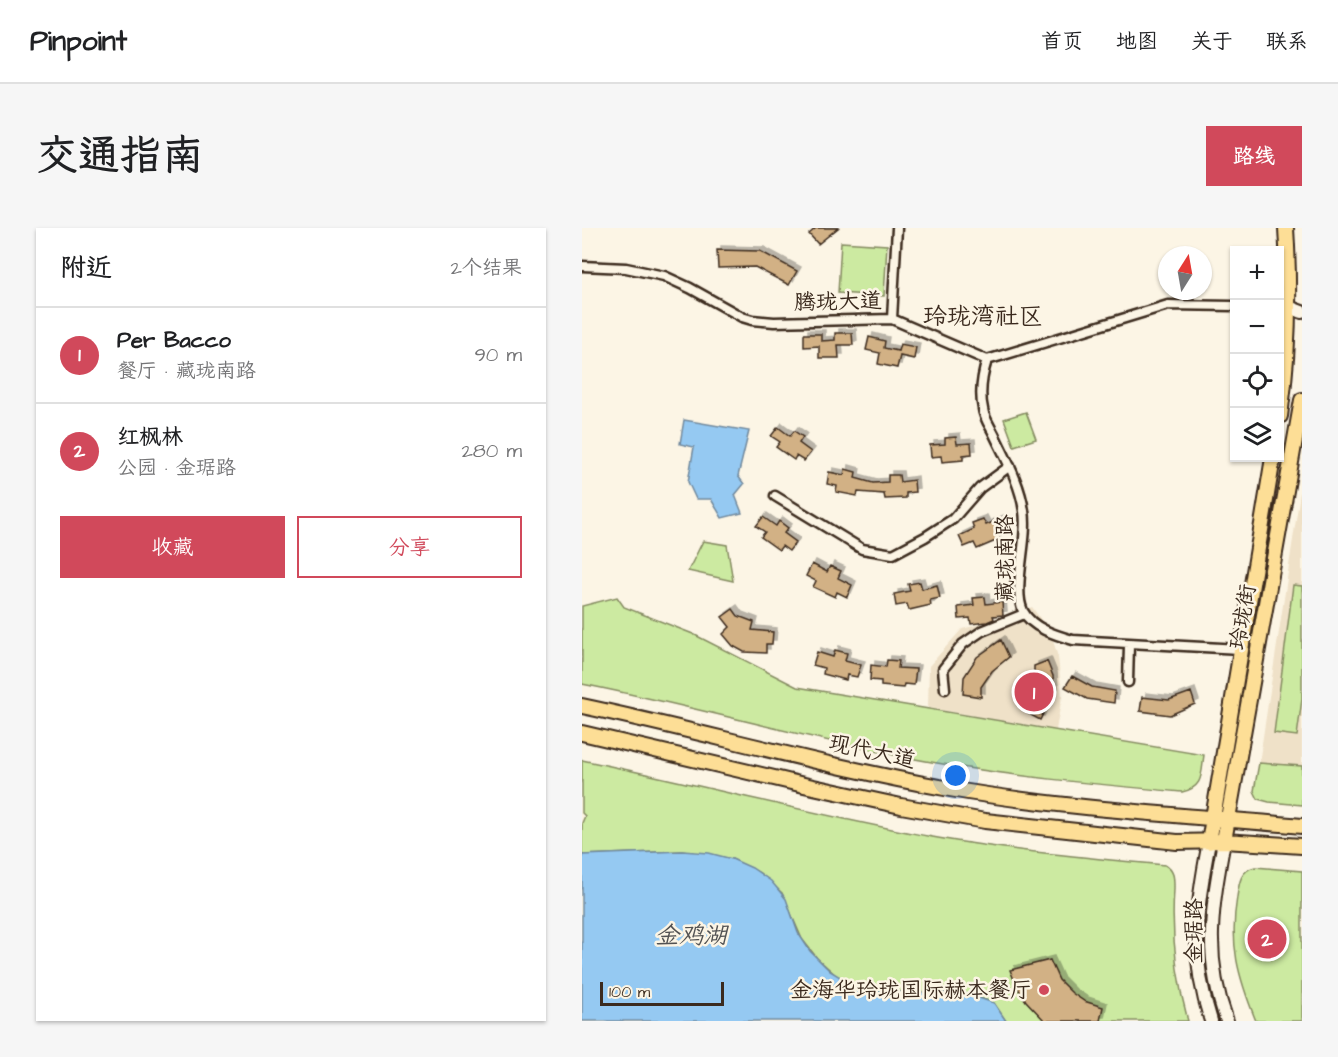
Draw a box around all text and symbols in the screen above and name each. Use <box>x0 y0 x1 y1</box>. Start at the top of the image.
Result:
text: Pinpoint <box>30 22 127 61</box>
text: 首页 <box>1041 27 1083 56</box>
text: 地图 <box>1116 27 1158 56</box>
text: 关于 <box>1191 27 1233 56</box>
text: 联系 <box>1266 27 1308 56</box>
button: 路线 <box>1206 126 1302 186</box>
text: 交通指南 <box>36 128 204 186</box>
north arrow <box>1158 246 1212 300</box>
map controls <box>1230 246 1284 462</box>
button: + <box>1230 246 1284 300</box>
text: 附近 <box>60 250 112 286</box>
text: 2个结果 <box>451 254 522 282</box>
street label: 腾珑大道 <box>794 286 882 318</box>
district label: 玲珑湾社区 <box>923 300 1043 334</box>
button: − <box>1230 300 1284 354</box>
text: Per Bacco <box>117 325 231 356</box>
text: 1 <box>78 341 81 369</box>
text: 90 m <box>474 341 522 369</box>
button: locate <box>1230 354 1284 408</box>
text: 餐厅 · 藏珑南路 <box>117 357 256 385</box>
button: layers <box>1230 408 1284 462</box>
text: 红枫林 <box>117 422 183 453</box>
text: 2 <box>74 437 85 465</box>
text: 280 m <box>461 437 522 465</box>
text: 公园 · 金琚路 <box>117 454 236 482</box>
street label: 藏珑南路 <box>990 514 1021 602</box>
button: 收藏 <box>60 516 285 578</box>
button: 分享 <box>297 516 522 578</box>
street label: 玲珑街 <box>1222 582 1264 652</box>
pin: 1 <box>1014 670 1054 714</box>
street label: 现代大道 <box>826 728 918 776</box>
your location <box>941 761 970 790</box>
street label: 金琚路 <box>1179 898 1210 964</box>
pin: 2 <box>1248 916 1286 962</box>
water label: 金鸡湖 <box>655 919 730 953</box>
place label: 金海华玲珑国际赫本餐厅 <box>790 975 1032 1006</box>
scale bar <box>600 979 724 1006</box>
text: 100 m <box>609 981 650 1003</box>
marker: 金海华玲珑国际赫本餐厅 <box>1037 983 1051 997</box>

